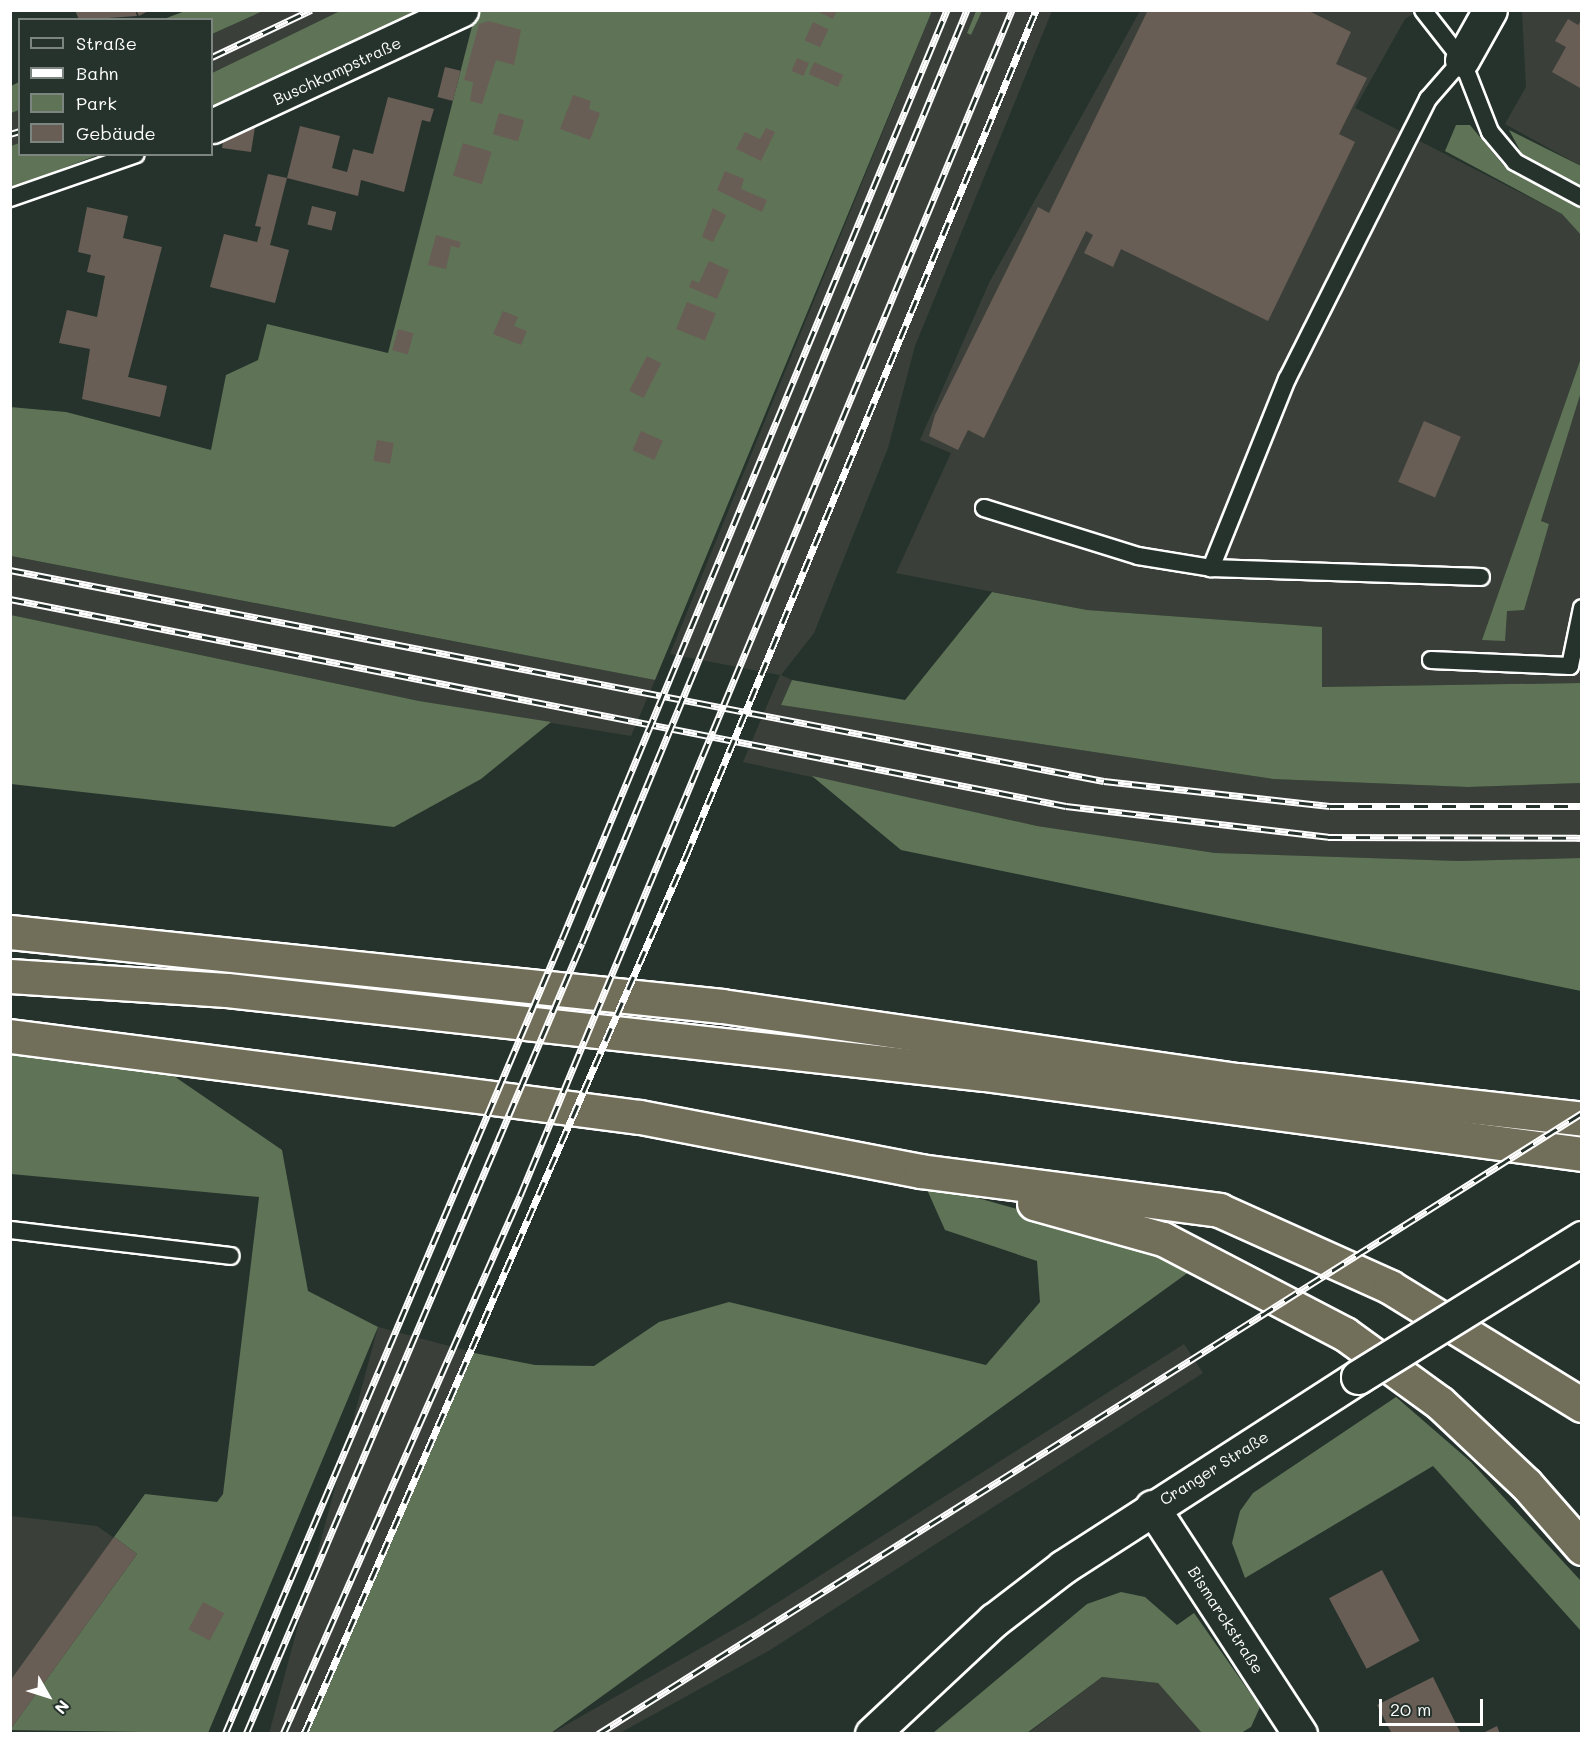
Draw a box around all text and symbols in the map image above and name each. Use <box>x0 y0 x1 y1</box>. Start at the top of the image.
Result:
legend <box>18 18 213 156</box>
text: Straße <box>76 31 137 55</box>
street label: Buschkampstraße <box>270 33 404 109</box>
text: Bahn <box>76 61 119 85</box>
text: Park <box>76 91 117 115</box>
text: Gebäude <box>76 121 156 145</box>
street label: Cranger Straße <box>1156 1427 1272 1509</box>
street label: Bismarckstraße <box>1184 1563 1268 1677</box>
north arrow <box>18 1666 78 1726</box>
scale bar <box>1382 1687 1486 1725</box>
text: N <box>50 1696 74 1719</box>
text: 20 m <box>1390 1697 1431 1721</box>

